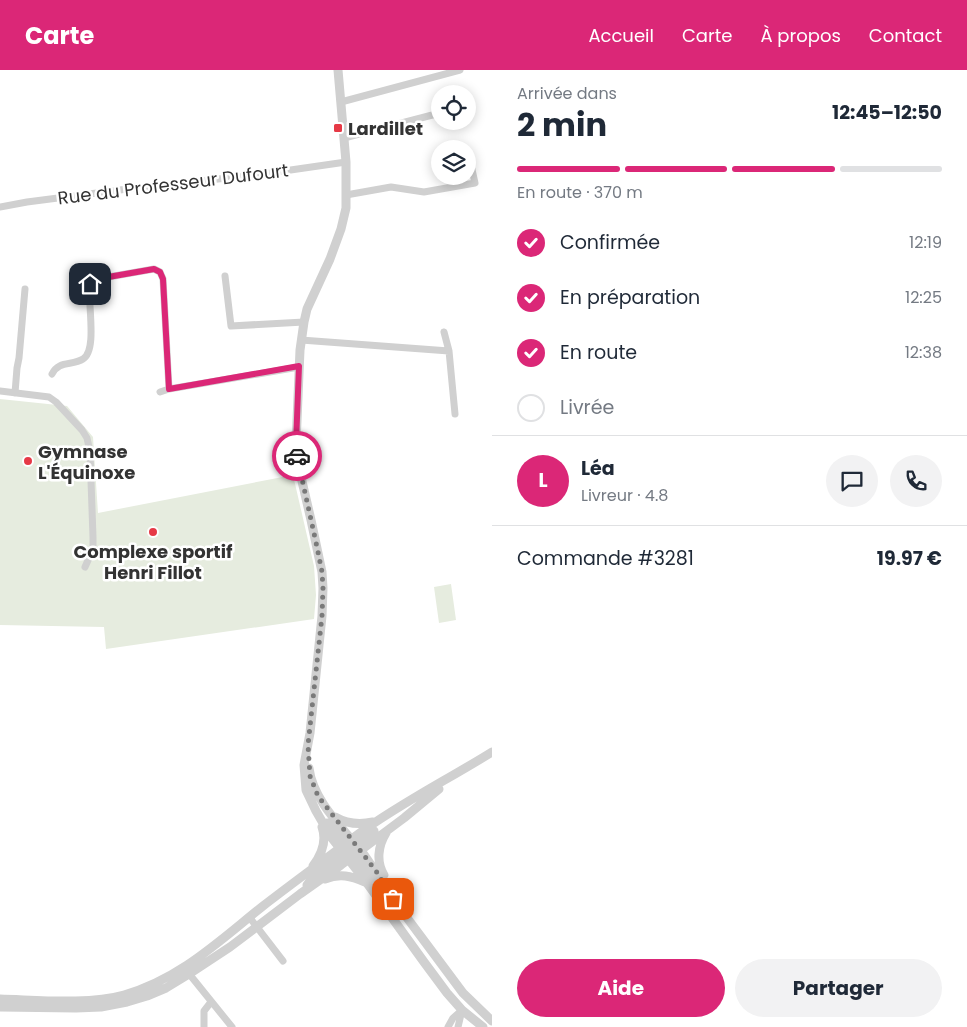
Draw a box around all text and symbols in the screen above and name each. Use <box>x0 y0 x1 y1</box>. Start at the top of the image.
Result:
text: Carte <box>25 19 94 52</box>
text: Accueil <box>588 23 654 48</box>
text: Carte <box>682 23 732 48</box>
text: À propos <box>760 23 841 48</box>
text: Contact <box>869 23 942 48</box>
text: Arrivée dans <box>517 82 617 105</box>
map controls <box>431 85 476 185</box>
button: locate <box>431 85 476 130</box>
text: 12:45–12:50 <box>832 99 942 126</box>
text: 2 min <box>517 102 607 147</box>
place label: Lardillet <box>348 116 423 141</box>
marker: Lardillet <box>332 122 344 134</box>
button: layers <box>431 140 476 185</box>
street label: Rue du Professeur Dufourt <box>56 157 290 211</box>
text: En route · 370 m <box>517 181 643 204</box>
icon: check <box>517 229 545 257</box>
text: Confirmée <box>560 229 660 256</box>
text: 12:19 <box>909 231 942 254</box>
pin <box>69 263 111 305</box>
icon: home <box>76 270 104 298</box>
icon: check <box>517 284 545 312</box>
text: En préparation <box>560 284 700 311</box>
text: 12:25 <box>905 286 942 309</box>
icon: check <box>517 339 545 367</box>
text: En route <box>560 339 637 366</box>
text: 12:38 <box>905 341 942 364</box>
text: Livrée <box>560 394 614 421</box>
courier <box>272 431 322 481</box>
place label: Gymnase L'Équinoxe <box>38 439 135 485</box>
icon: car <box>283 442 311 470</box>
marker: Gymnase L'Équinoxe <box>22 455 34 467</box>
text: Léa <box>581 455 615 482</box>
button: chat <box>826 455 878 507</box>
button: phone <box>890 455 942 507</box>
text: L <box>538 467 548 494</box>
text: Livreur · 4.8 <box>581 484 668 507</box>
marker: Complexe sportif Henri Fillot <box>147 526 159 538</box>
place label: Complexe sportif Henri Fillot <box>74 539 233 585</box>
text: Commande #3281 <box>517 545 694 572</box>
text: 19.97 € <box>877 545 942 572</box>
pin <box>372 878 414 920</box>
icon: bag <box>379 885 407 913</box>
button: Aide <box>517 959 725 1017</box>
button: Partager <box>735 959 942 1017</box>

